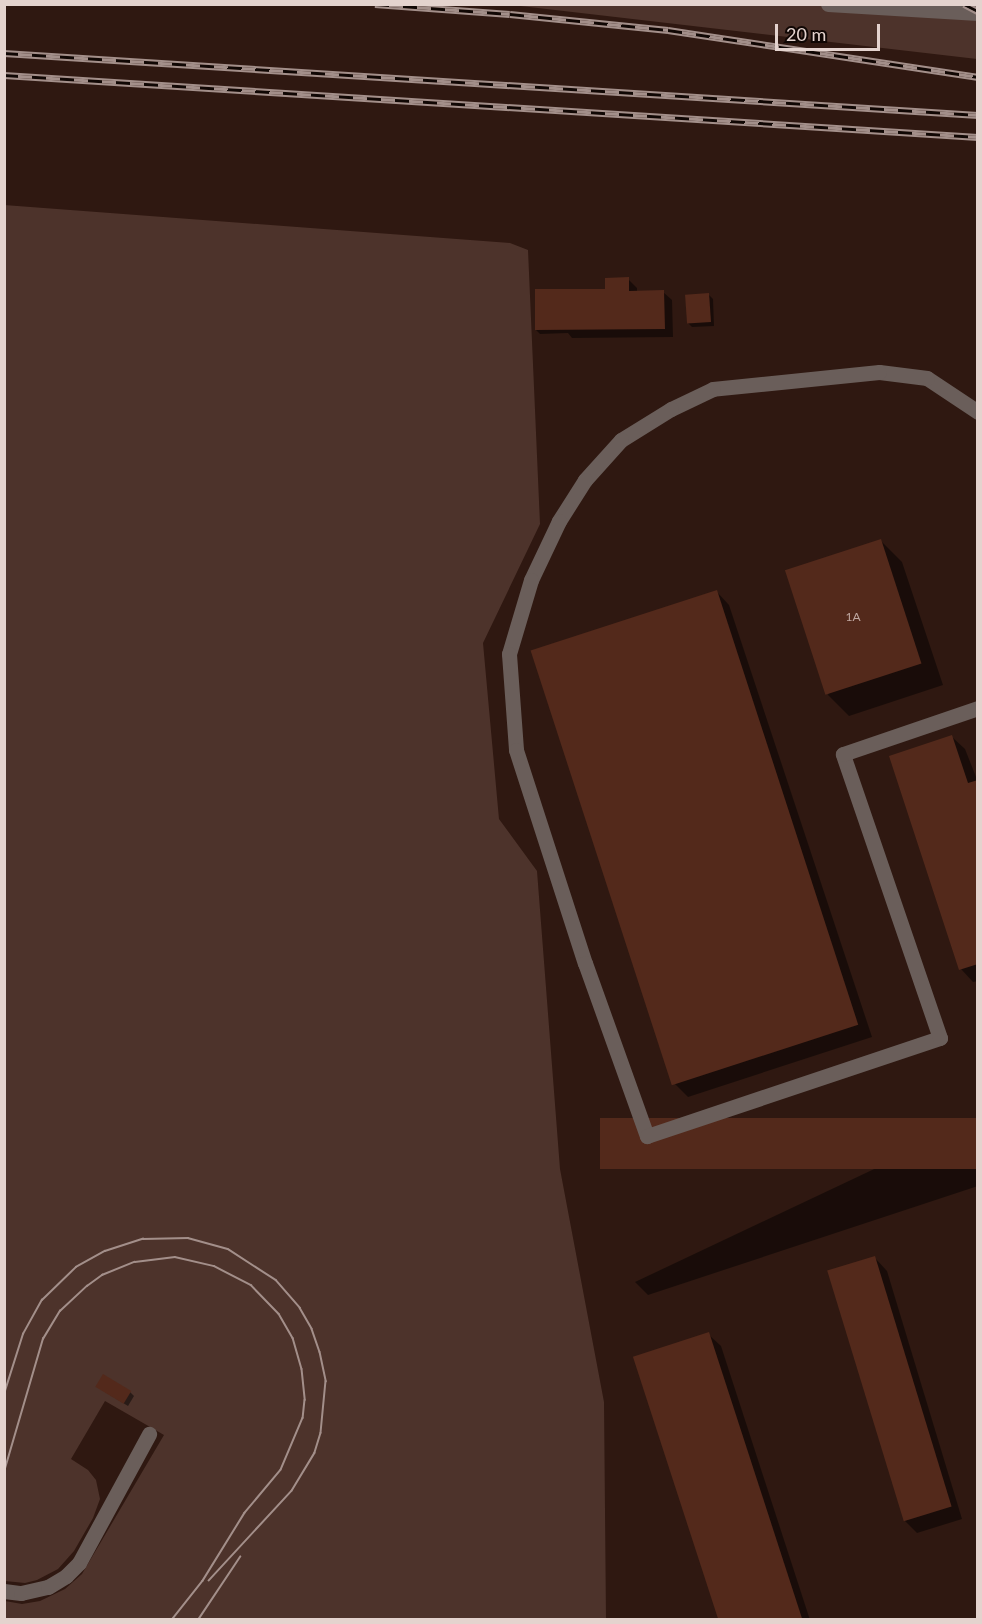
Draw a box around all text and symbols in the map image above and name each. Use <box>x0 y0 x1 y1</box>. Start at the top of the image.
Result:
scale bar <box>778 12 883 50</box>
text: 20 m <box>786 23 826 45</box>
house number: 1A <box>845 610 861 624</box>

